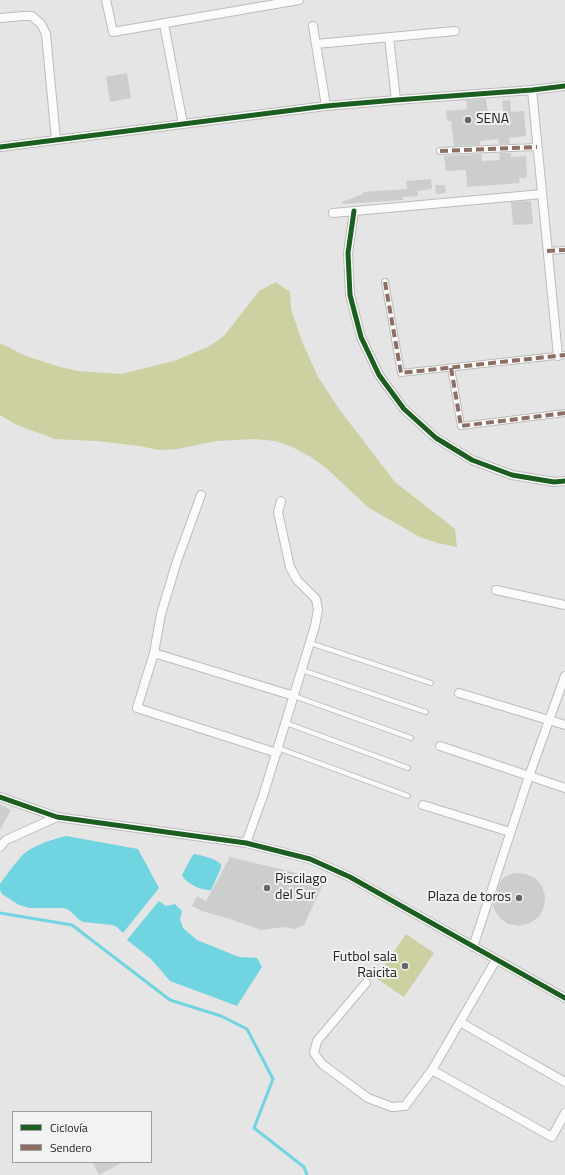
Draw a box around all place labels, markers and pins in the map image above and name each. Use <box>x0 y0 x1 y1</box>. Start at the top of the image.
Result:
place label: SENA <box>476 112 509 128</box>
marker: SENA <box>463 115 473 125</box>
place label: Piscilago del Sur <box>275 872 327 904</box>
marker: Piscilago del Sur <box>262 883 272 893</box>
place label: Plaza de toros <box>428 890 511 906</box>
marker: Plaza de toros <box>514 893 524 903</box>
place label: Futbol sala Raicita <box>333 950 397 982</box>
marker: Futbol sala Raicita <box>400 961 410 971</box>

